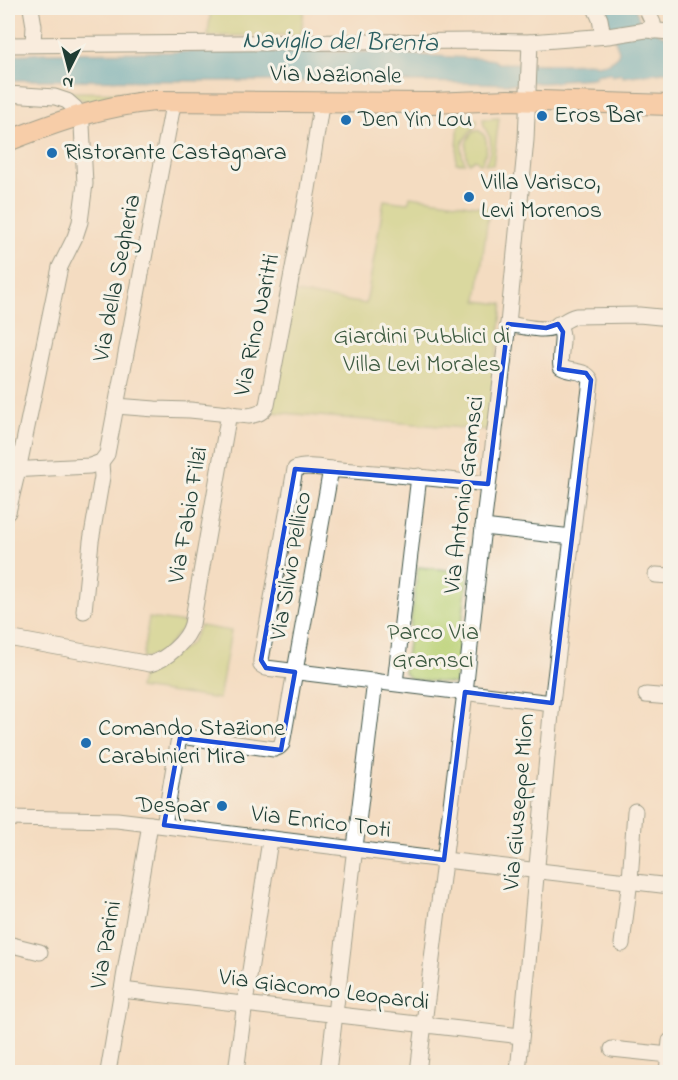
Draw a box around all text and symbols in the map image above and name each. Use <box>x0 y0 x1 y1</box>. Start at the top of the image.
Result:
water label: Naviglio del Brenta <box>242 22 439 64</box>
north arrow <box>39 39 99 99</box>
street label: Via Nazionale <box>269 57 402 95</box>
text: N <box>61 69 74 94</box>
place label: Eros Bar <box>554 99 644 134</box>
place label: Den Yin Lou <box>357 103 472 138</box>
marker: Eros Bar <box>535 109 549 123</box>
marker: Den Yin Lou <box>339 113 353 127</box>
place label: Ristorante Castagnara <box>64 136 287 171</box>
marker: Ristorante Castagnara <box>45 146 59 160</box>
place label: Villa Varisco, Levi Morenos <box>480 166 602 229</box>
marker: Villa Varisco, Levi Morenos <box>462 190 476 204</box>
street label: Via della Segheria <box>84 191 151 366</box>
street label: Via Rino Naritti <box>226 250 290 401</box>
park label: Giardini Pubblici di Villa Levi Morales <box>334 320 510 383</box>
street label: Via Antonio Gramsci <box>435 394 494 597</box>
street label: Via Fabio Filzi <box>160 444 218 587</box>
street label: Via Silvio Pellico <box>262 489 322 644</box>
park label: Parco Via Gramsci <box>387 616 479 679</box>
place label: Comando Stazione Carabinieri Mira <box>98 712 285 775</box>
street label: Via Giuseppe Mion <box>495 712 545 893</box>
marker: Comando Stazione Carabinieri Mira <box>79 736 93 750</box>
place label: Despar <box>135 789 211 824</box>
street label: Via Enrico Toti <box>248 797 393 849</box>
marker: Despar <box>215 799 229 813</box>
street label: Via Parini <box>82 898 132 993</box>
street label: Via Giacomo Leopardi <box>216 961 431 1021</box>

